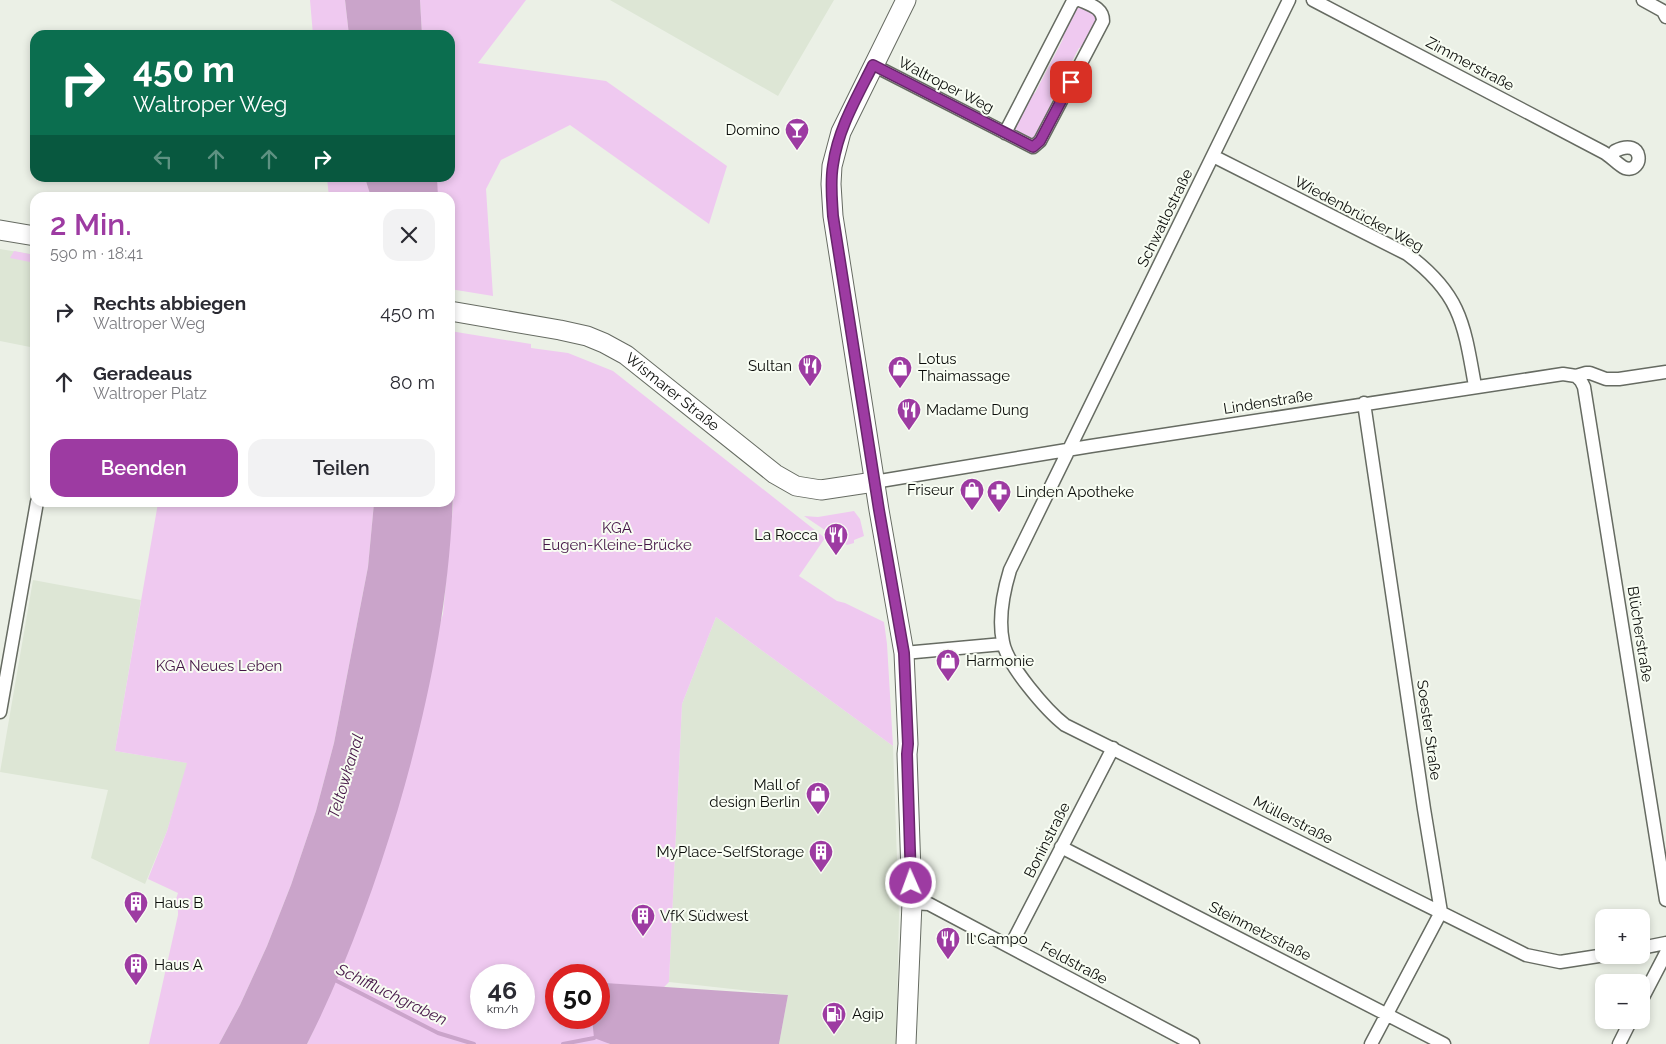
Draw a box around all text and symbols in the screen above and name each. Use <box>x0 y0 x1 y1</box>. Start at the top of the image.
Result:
street label: Zimmerstraße <box>1423 33 1517 95</box>
text: 450 m <box>133 49 235 90</box>
icon: right <box>50 50 115 115</box>
street label: Waltroper Weg <box>895 53 997 117</box>
pin <box>1050 61 1092 103</box>
icon: arrive <box>1057 68 1085 96</box>
text: Waltroper Weg <box>133 91 287 117</box>
bar icon: Domino <box>784 117 810 151</box>
place label: Domino <box>726 121 780 139</box>
icon: left <box>149 145 177 173</box>
icon: ahead <box>202 145 230 173</box>
icon: ahead <box>255 145 283 173</box>
icon: right <box>308 145 336 173</box>
street label: Schwatlostraße <box>1133 166 1197 270</box>
street label: Wiedenbrücker Weg <box>1291 172 1427 256</box>
text: 2 Min. <box>50 207 132 242</box>
button: close <box>383 209 435 261</box>
text: 590 m · 18:41 <box>50 244 143 263</box>
text: Rechts abbiegen <box>93 292 246 314</box>
icon: right <box>50 298 78 326</box>
text: 450 m <box>380 301 435 323</box>
text: Waltroper Weg <box>93 314 205 333</box>
street label: Wismarer Straße <box>622 349 723 435</box>
place label: Lotus Thaimassage <box>918 350 1010 385</box>
restaurant icon: Sultan <box>797 353 823 387</box>
shop icon: Lotus Thaimassage <box>887 355 913 389</box>
place label: Sultan <box>748 357 792 375</box>
text: Geradeaus <box>93 362 192 384</box>
icon: ahead <box>50 368 78 396</box>
text: 80 m <box>390 371 435 393</box>
text: Waltroper Platz <box>93 384 207 403</box>
street label: Lindenstraße <box>1222 386 1314 418</box>
restaurant icon: Madame Dung <box>896 397 922 431</box>
place label: Madame Dung <box>926 401 1029 419</box>
button: Beenden <box>50 439 238 497</box>
button: Teilen <box>248 439 435 497</box>
shop icon: Friseur <box>959 477 985 511</box>
pharmacy icon: Linden Apotheke <box>986 479 1012 513</box>
place label: Friseur <box>907 481 955 499</box>
place label: Linden Apotheke <box>1016 483 1134 501</box>
park label: KGA Eugen-Kleine-Brücke <box>542 519 692 554</box>
restaurant icon: La Rocca <box>823 522 849 556</box>
place label: La Rocca <box>754 526 818 544</box>
street label: Blücherstraße <box>1624 585 1656 683</box>
shop icon: Harmonie <box>935 648 961 682</box>
place label: Harmonie <box>966 652 1034 670</box>
park label: KGA Neues Leben <box>156 657 282 675</box>
street label: Soester Straße <box>1413 679 1445 781</box>
water label: Teltowkanal <box>324 732 367 821</box>
place label: Mall of design Berlin <box>709 776 801 811</box>
shop icon: Mall of design Berlin <box>805 781 831 815</box>
street label: Müllerstraße <box>1250 792 1336 848</box>
street label: Boninstraße <box>1020 799 1074 881</box>
building icon: MyPlace-SelfStorage <box>808 839 834 873</box>
place label: MyPlace-SelfStorage <box>657 843 804 861</box>
position arrow <box>884 856 936 908</box>
building icon: Haus B <box>123 890 149 924</box>
place label: Haus B <box>154 894 203 912</box>
street label: Steinmetzstraße <box>1206 897 1314 965</box>
building icon: VfK Südwest <box>630 903 656 937</box>
place label: VfK Südwest <box>660 907 749 925</box>
map controls <box>1595 909 1650 1029</box>
button: + <box>1595 909 1650 964</box>
restaurant icon: Il Campo <box>935 926 961 960</box>
place label: Il Campo <box>966 930 1028 948</box>
street label: Feldstraße <box>1037 938 1111 988</box>
building icon: Haus A <box>123 952 149 986</box>
place label: Haus A <box>154 956 203 974</box>
water label: Schiffluchgraben <box>333 959 450 1029</box>
speed limit sign: 50 <box>545 964 610 1029</box>
button: − <box>1595 974 1650 1029</box>
text: 46 <box>488 975 517 1005</box>
fuel station icon: Agip <box>821 1001 847 1035</box>
text: km/h <box>487 1002 518 1016</box>
place label: Agip <box>852 1005 884 1023</box>

